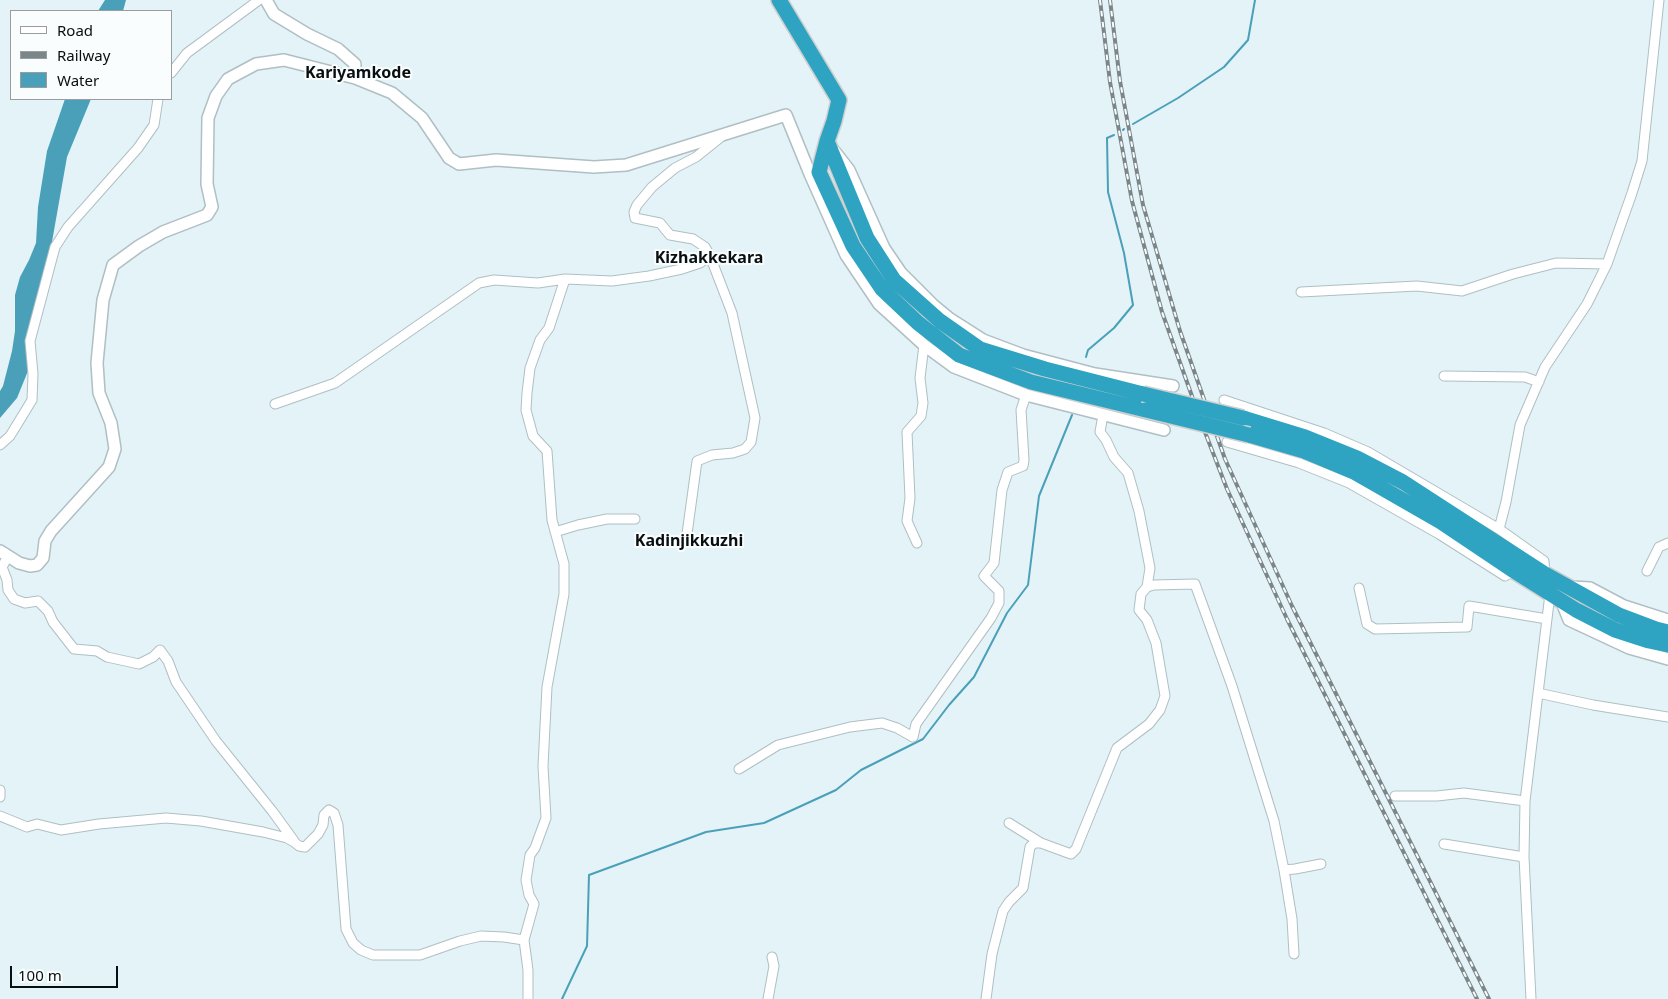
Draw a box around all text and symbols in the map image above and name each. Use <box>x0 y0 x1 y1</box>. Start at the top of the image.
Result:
legend <box>10 10 172 100</box>
text: Road <box>57 20 93 40</box>
text: Railway <box>57 45 110 65</box>
district label: Kariyamkode <box>305 63 411 83</box>
text: Water <box>57 70 99 90</box>
district label: Kizhakkekara <box>655 248 763 268</box>
district label: Kadinjikkuzhi <box>635 531 743 551</box>
scale bar <box>12 956 120 988</box>
text: 100 m <box>18 965 62 985</box>

